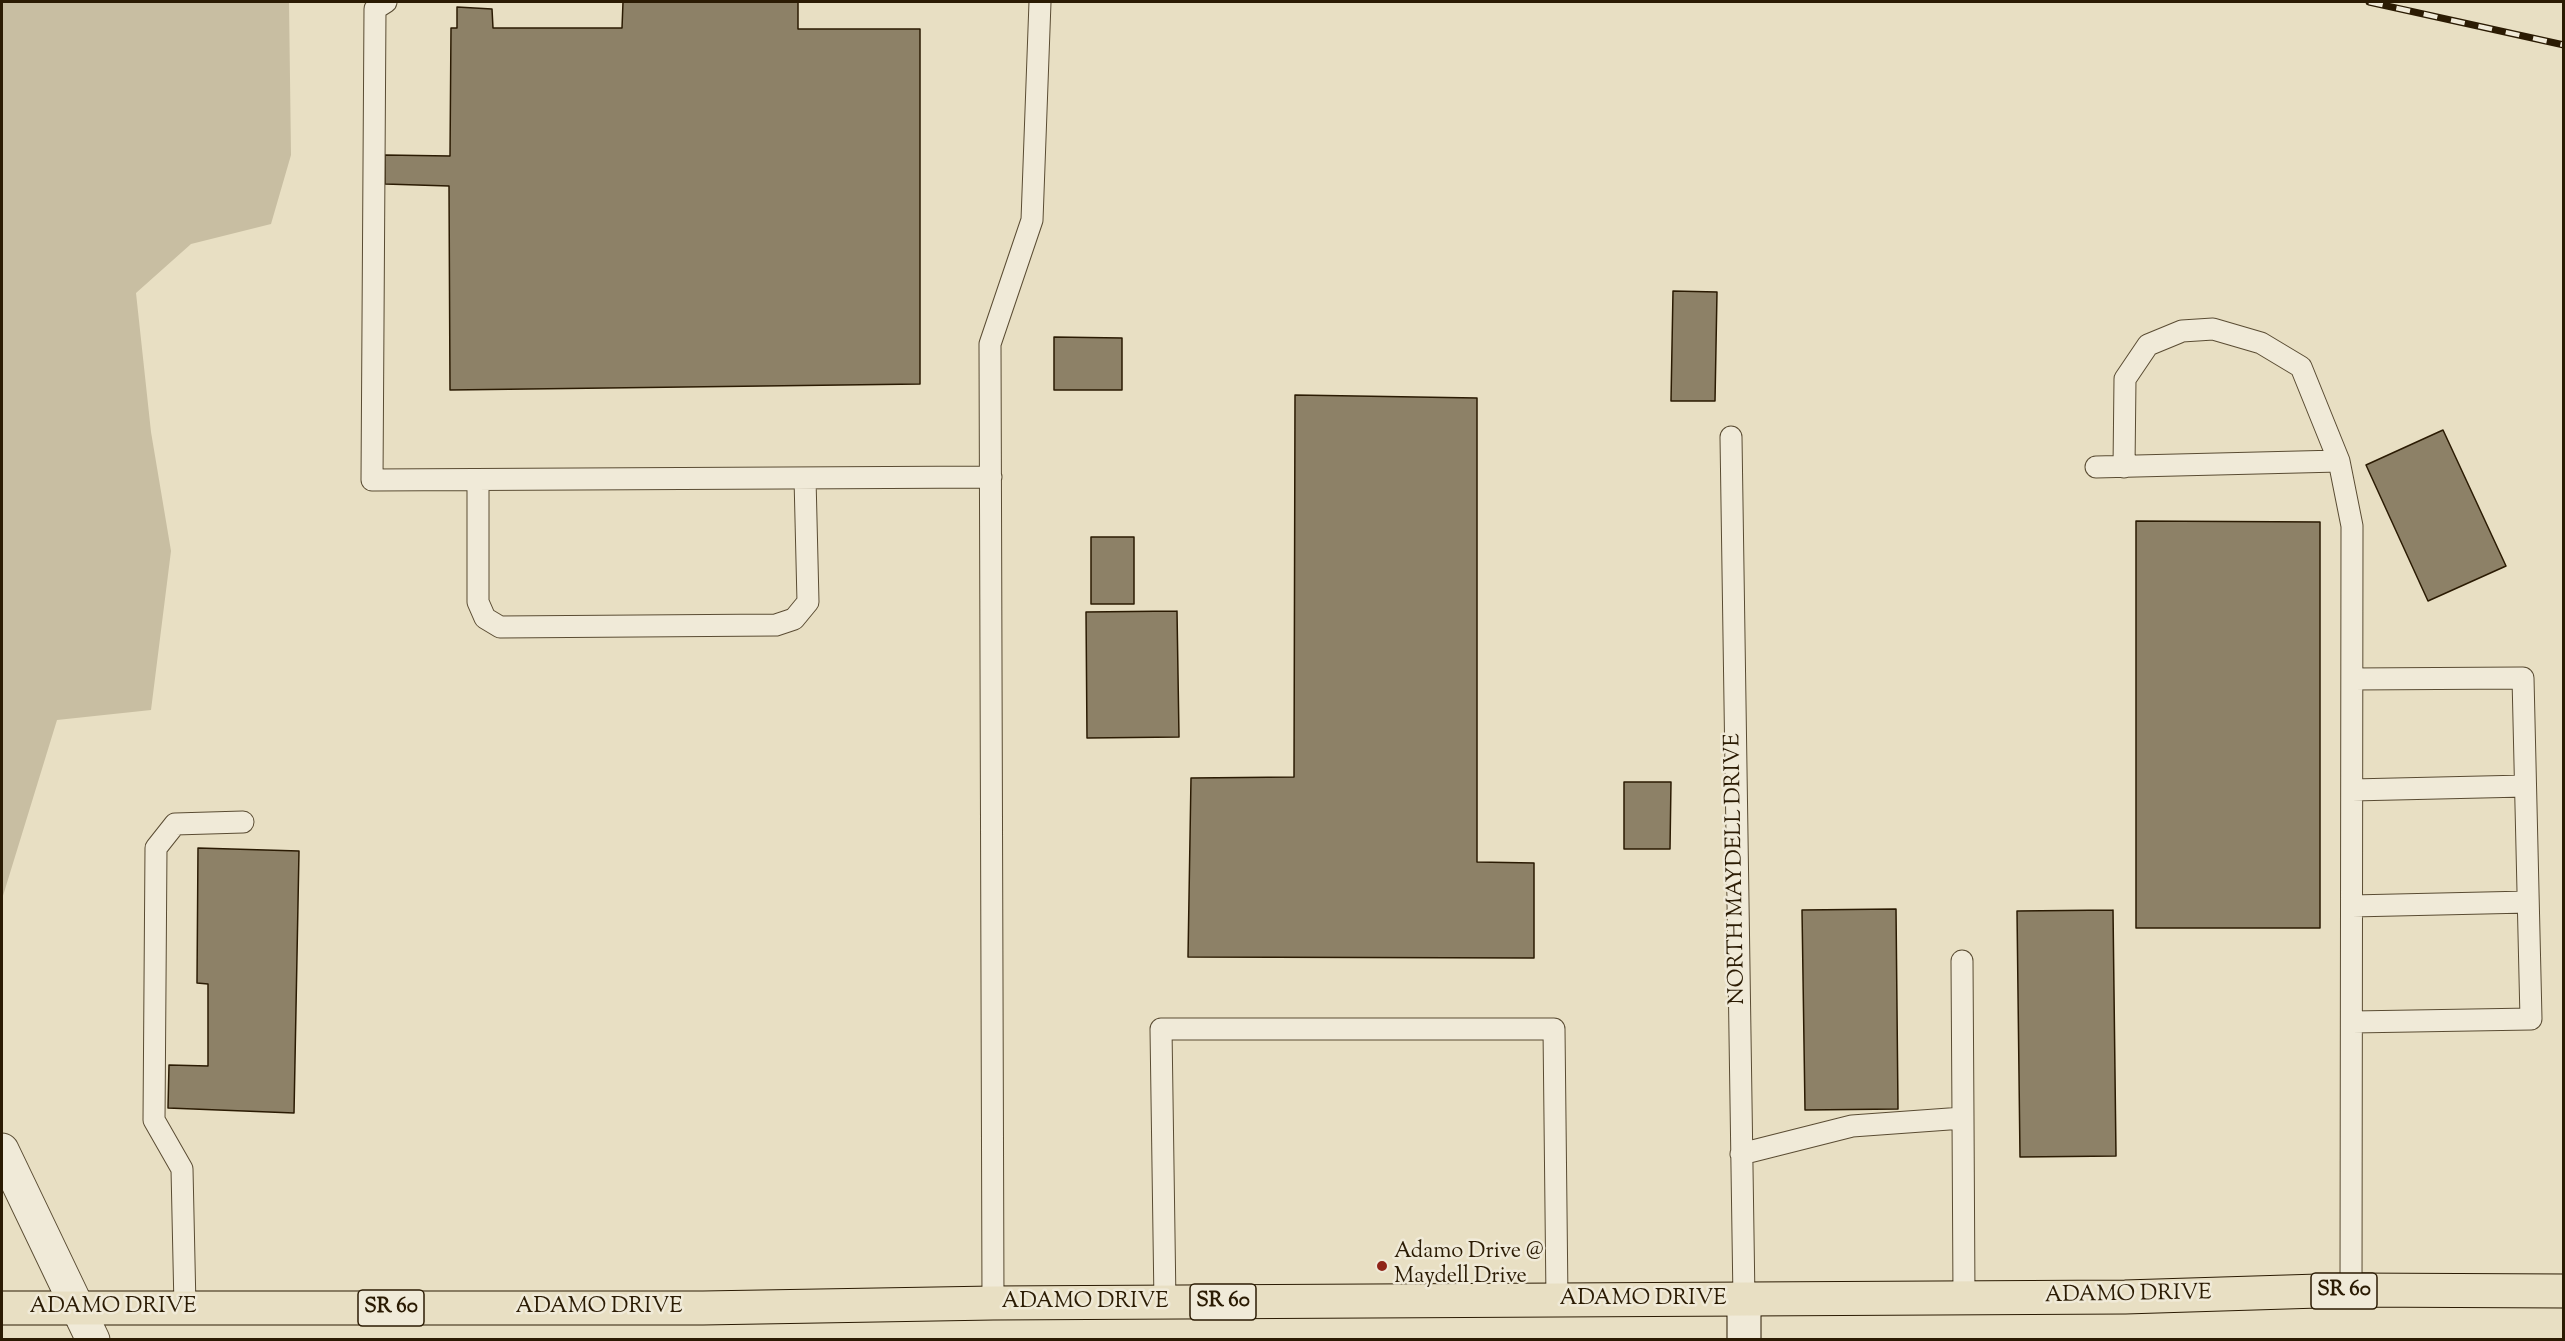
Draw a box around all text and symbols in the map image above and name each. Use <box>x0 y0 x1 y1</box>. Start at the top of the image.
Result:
street label: NORTH MAYDELL DRIVE <box>1721 733 1753 1005</box>
place label: Adamo Drive @ Maydell Drive <box>1394 1240 1544 1292</box>
marker: Adamo Drive @ Maydell Drive <box>1375 1259 1389 1273</box>
road number: SR 60 <box>2311 1273 2377 1309</box>
street label: ADAMO DRIVE <box>2044 1281 2212 1311</box>
road number: SR 60 <box>1190 1284 1256 1320</box>
street label: ADAMO DRIVE <box>1560 1287 1726 1313</box>
road number: SR 60 <box>358 1290 424 1326</box>
street label: ADAMO DRIVE <box>1002 1290 1168 1316</box>
street label: ADAMO DRIVE <box>30 1295 196 1321</box>
street label: ADAMO DRIVE <box>516 1295 682 1321</box>

